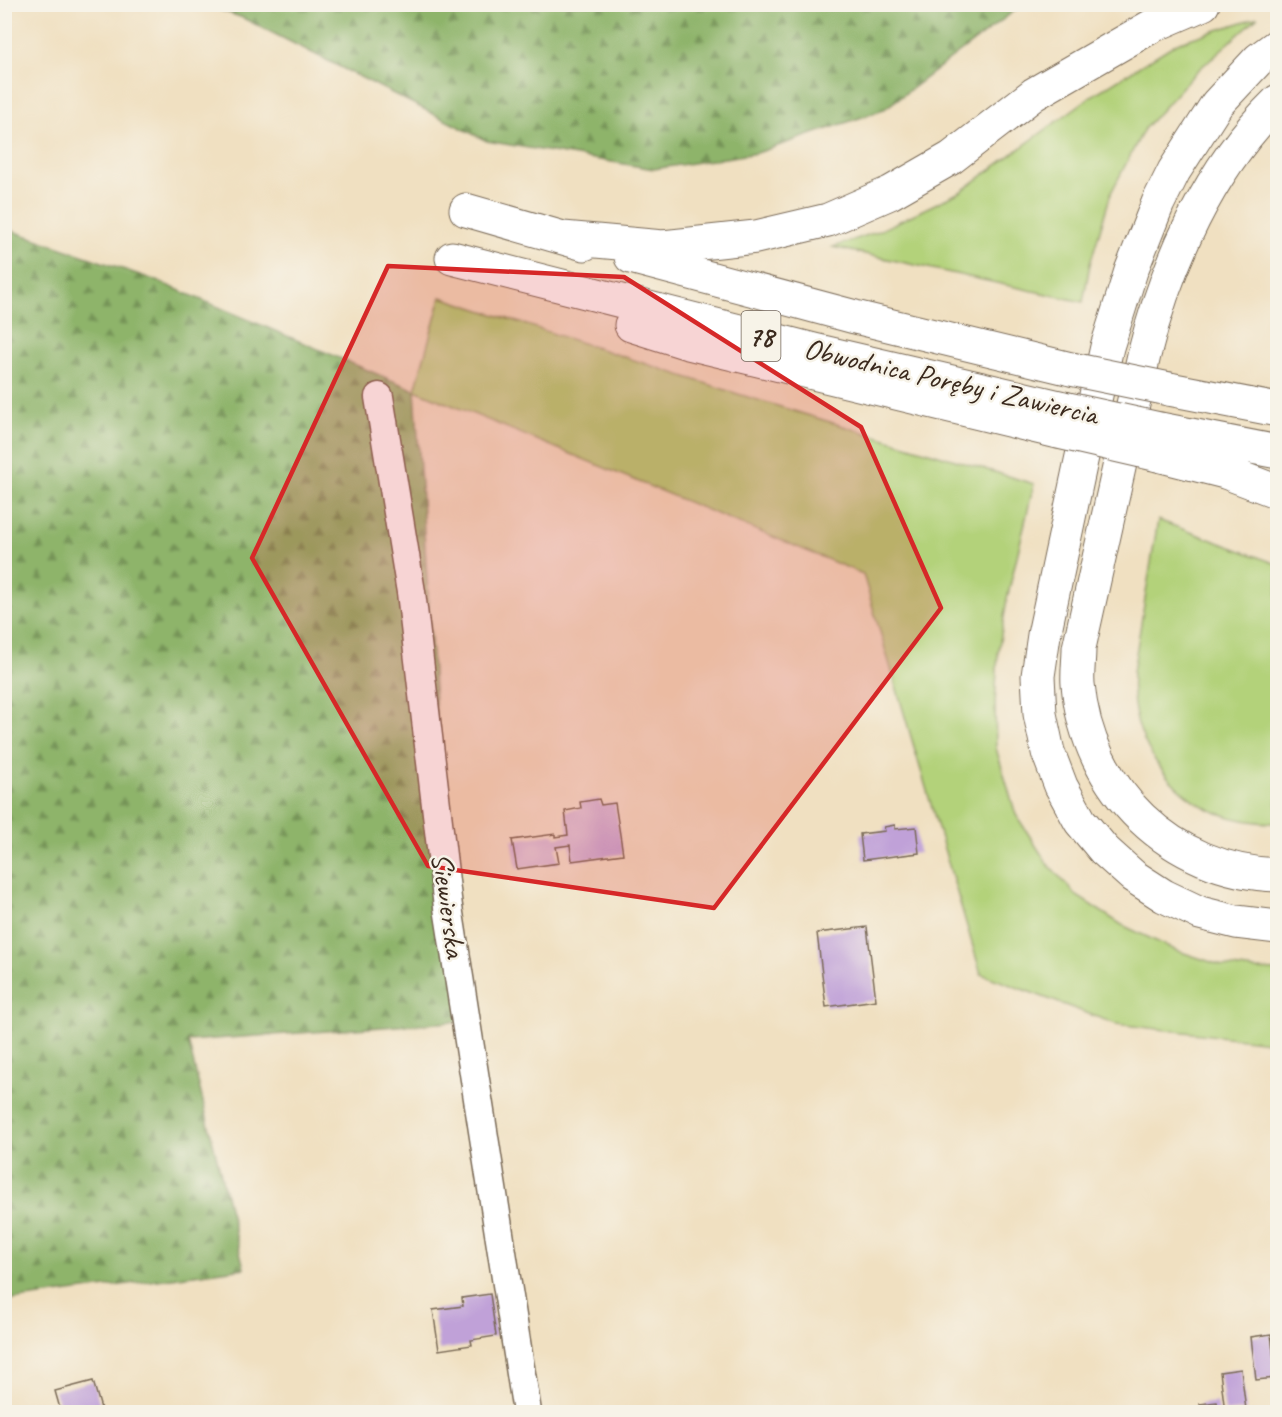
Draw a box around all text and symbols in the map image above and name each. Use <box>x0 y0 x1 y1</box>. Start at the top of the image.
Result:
road number: 78 <box>742 311 780 361</box>
street label: Obwodnica Poręby i Zawiercia <box>800 329 1104 434</box>
street label: Siewierska <box>423 850 475 962</box>

